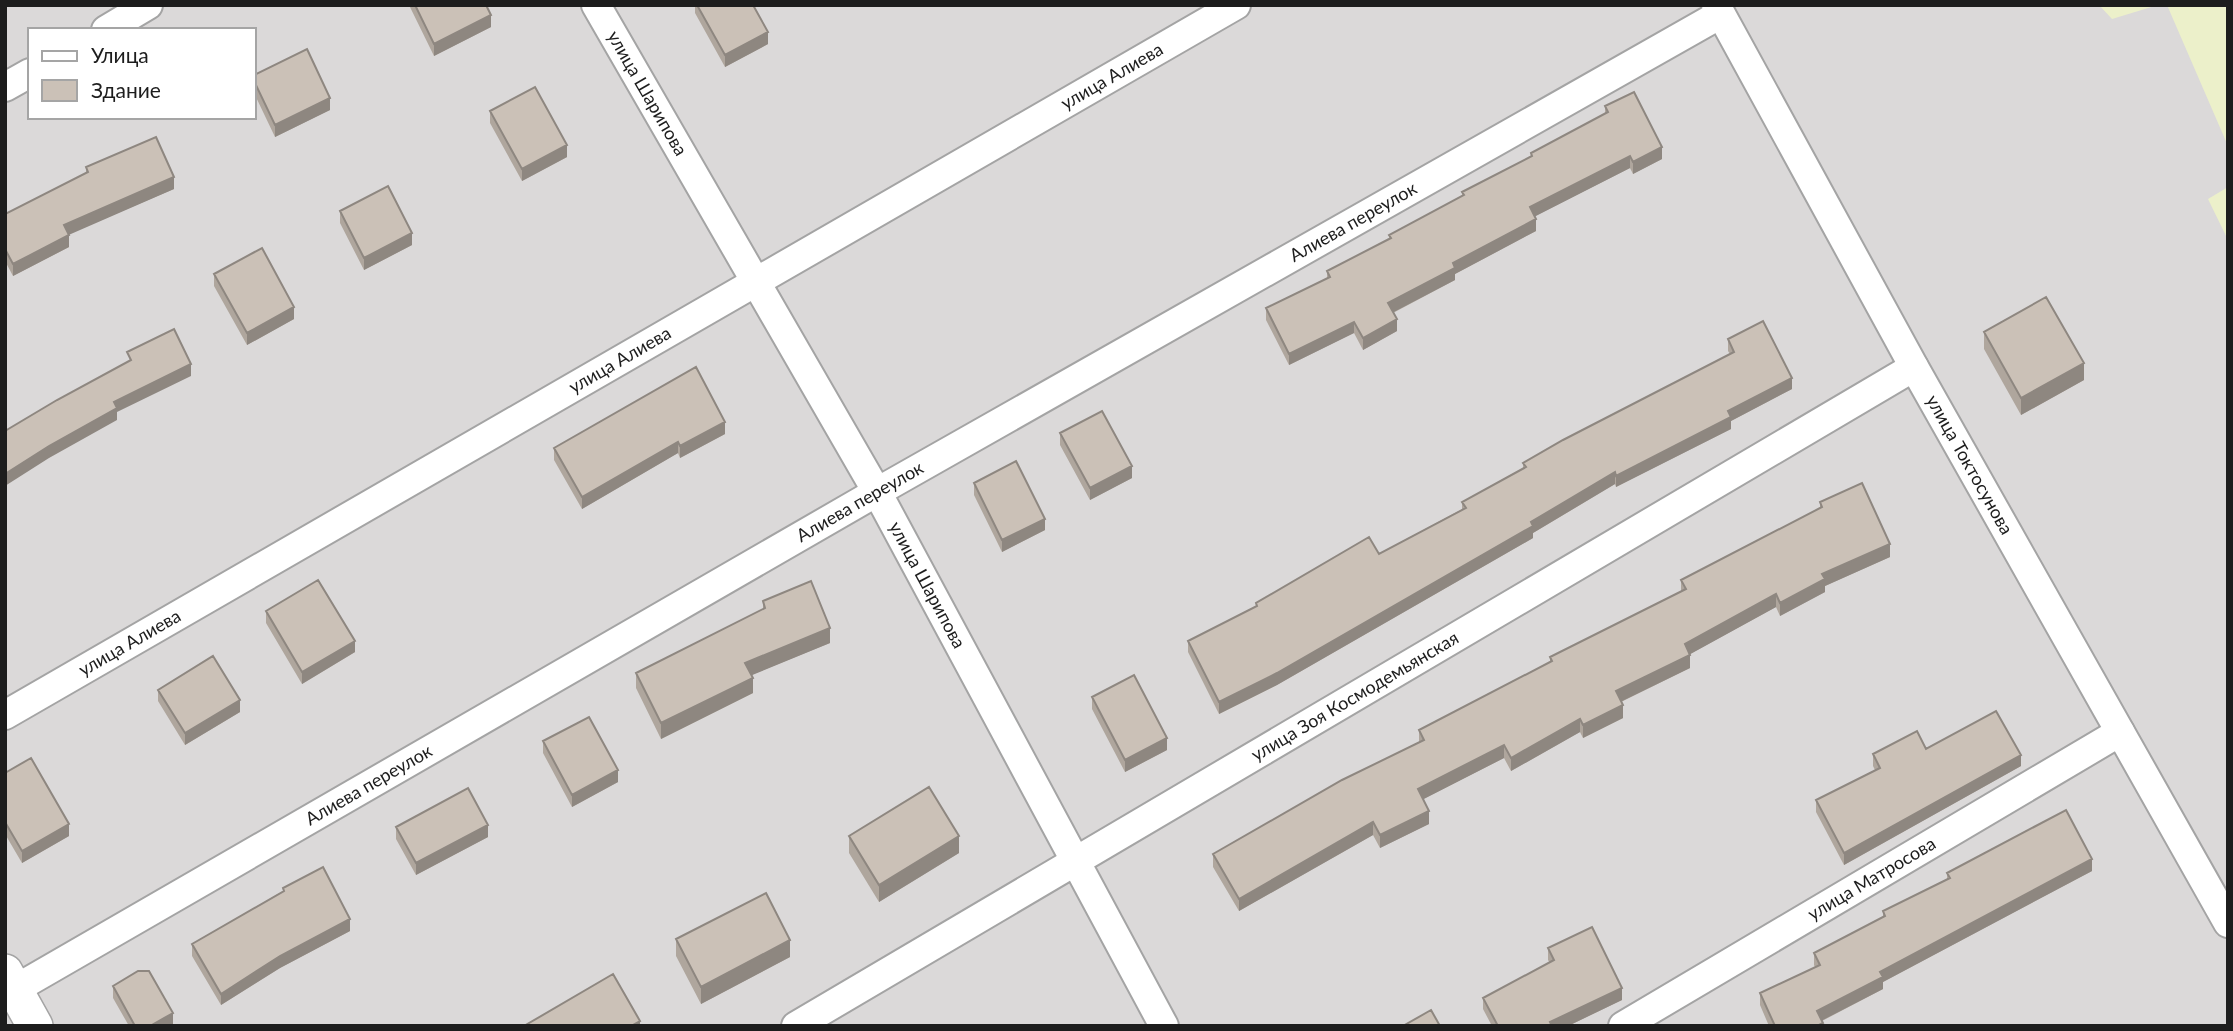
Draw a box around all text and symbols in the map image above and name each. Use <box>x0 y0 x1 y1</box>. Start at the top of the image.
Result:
street label: улица Шарипова <box>603 26 692 159</box>
legend <box>28 28 256 119</box>
street label: улица Алиева <box>1057 38 1167 114</box>
text: Улица <box>91 42 149 67</box>
text: Здание <box>91 77 161 102</box>
street label: Алиева переулок <box>1285 176 1421 266</box>
street label: улица Алиева <box>564 321 675 398</box>
street label: улица Токтосунова <box>1922 391 2018 538</box>
street label: Алиева переулок <box>792 456 928 546</box>
street label: улица Шарипова <box>885 518 971 652</box>
street label: улица Алиева <box>74 604 184 680</box>
street label: улица Зоя Космодемьянская <box>1247 626 1462 765</box>
street label: Алиева переулок <box>301 739 436 829</box>
street label: улица Матросова <box>1803 832 1939 924</box>

